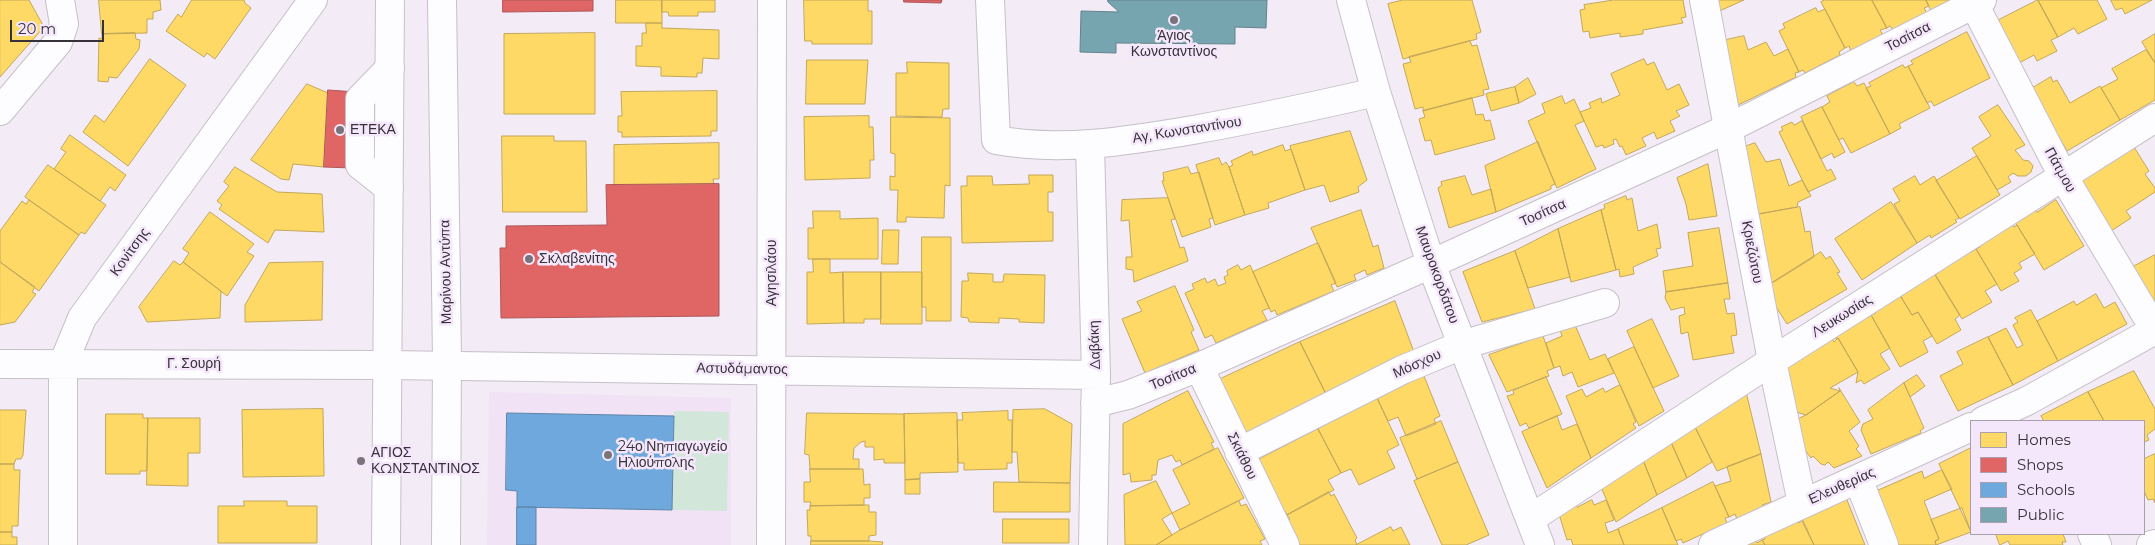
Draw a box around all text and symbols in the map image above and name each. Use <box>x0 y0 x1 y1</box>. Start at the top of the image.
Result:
scale bar <box>12 10 106 42</box>
marker: Άγιος Κωνσταντίνος <box>1168 14 1180 26</box>
street label: Τοσίτσα <box>1883 18 1933 56</box>
text: 20 m <box>18 19 56 38</box>
place label: Άγιος Κωνσταντίνος <box>1131 28 1217 60</box>
street label: Αγ, Κωνσταντίνου <box>1131 113 1243 147</box>
place label: ΕΤΕΚΑ <box>350 122 396 138</box>
marker: ΕΤΕΚΑ <box>334 124 346 136</box>
street label: Πάτμου <box>2041 145 2079 195</box>
street label: Τοσίτσα <box>1517 195 1569 231</box>
street label: Κριεζώτου <box>1738 219 1766 285</box>
street label: Μαρίνου Αντύπα <box>437 220 455 324</box>
street label: Μαυροκορδάτου <box>1412 224 1462 326</box>
street label: Κονίτσης <box>107 225 153 279</box>
street label: Αγησιλάου <box>764 240 780 306</box>
place label: Σκλαβενίτης <box>539 251 615 267</box>
marker: Σκλαβενίτης <box>523 253 535 265</box>
street label: Λευκωσίας <box>1809 291 1875 341</box>
street label: Δαβάκη <box>1086 320 1104 370</box>
street label: Μόσχου <box>1390 346 1444 382</box>
street label: Γ. Σουρή <box>167 356 221 372</box>
street label: Αστυδάμαντος <box>696 360 788 378</box>
street label: Τοσίτσα <box>1147 360 1199 394</box>
legend <box>1970 420 2145 535</box>
street label: Σκιάθου <box>1223 430 1261 482</box>
text: Homes <box>2017 430 2071 449</box>
place label: 24ο Νηπιαγωγείο Ηλιούπολης <box>618 439 728 472</box>
place label: ΑΓΙΟΣ ΚΩΝΣΤΑΝΤΙΝΟΣ <box>371 445 480 478</box>
marker: 24ο Νηπιαγωγείο Ηλιούπολης <box>602 449 614 461</box>
marker: ΑΓΙΟΣ ΚΩΝΣΤΑΝΤΙΝΟΣ <box>355 455 367 467</box>
text: Shops <box>2017 455 2063 474</box>
street label: Ελευθερίας <box>1806 464 1878 508</box>
text: Schools <box>2017 480 2075 499</box>
text: Public <box>2017 505 2065 524</box>

